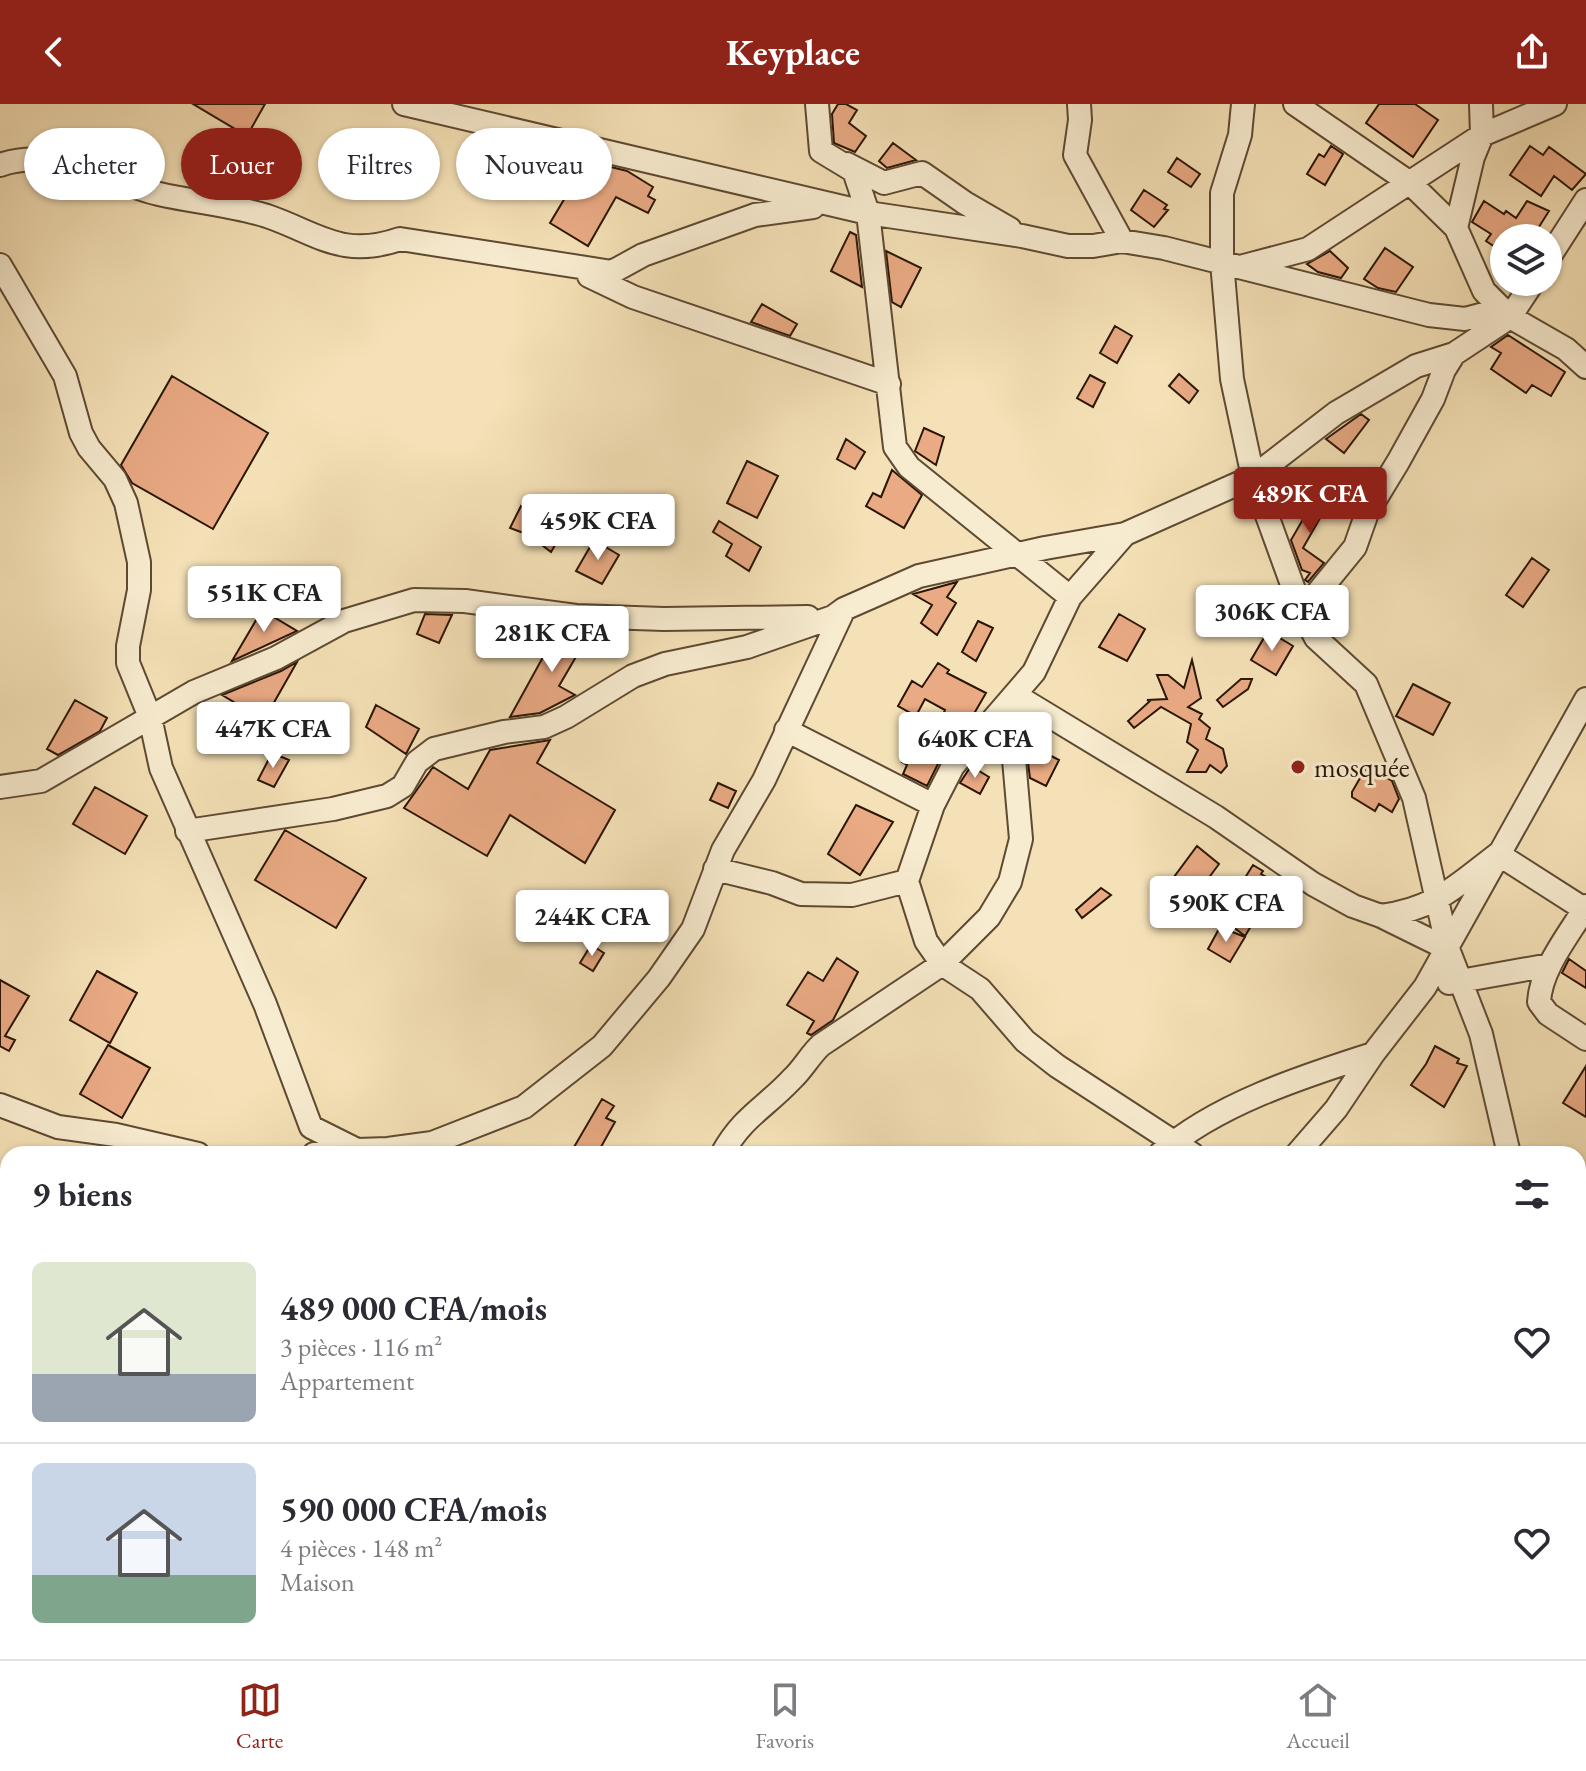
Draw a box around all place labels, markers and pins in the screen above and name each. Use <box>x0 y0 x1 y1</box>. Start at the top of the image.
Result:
pin: 489K CFA <box>1227 467 1393 535</box>
pin: 459K CFA <box>515 494 681 562</box>
pin: 551K CFA <box>181 566 347 634</box>
pin: 306K CFA <box>1189 585 1355 653</box>
pin: 281K CFA <box>469 606 635 674</box>
pin: 447K CFA <box>190 702 356 770</box>
pin: 640K CFA <box>892 712 1058 780</box>
place label: mosquée <box>1314 749 1410 785</box>
marker: mosquée <box>1289 758 1307 776</box>
pin: 590K CFA <box>1143 876 1309 944</box>
pin: 244K CFA <box>509 890 675 958</box>

